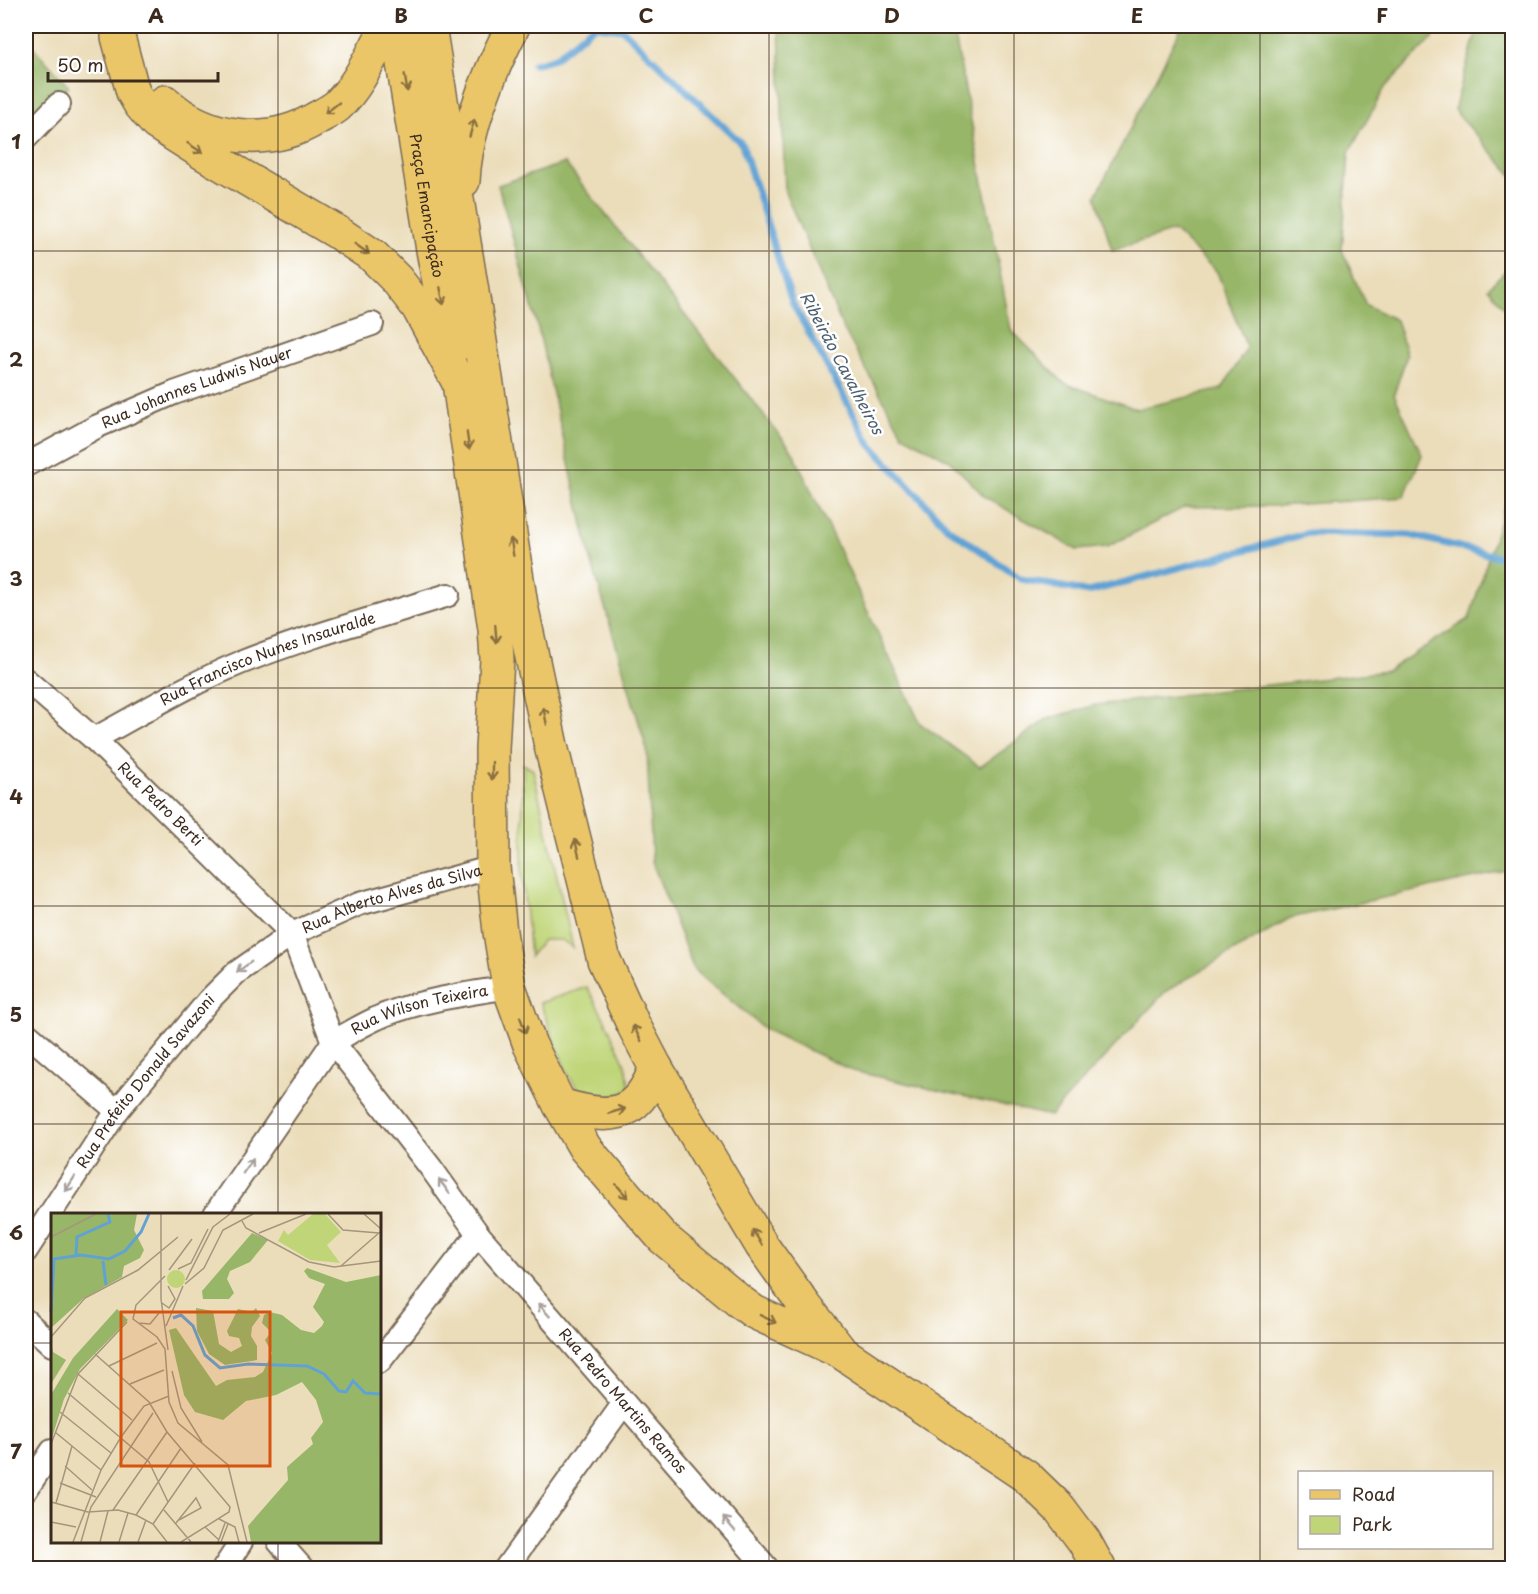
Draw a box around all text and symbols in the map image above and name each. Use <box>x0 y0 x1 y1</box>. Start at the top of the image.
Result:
text: A <box>148 0 164 30</box>
text: B <box>394 0 408 30</box>
text: C <box>638 0 654 30</box>
text: D <box>884 0 900 30</box>
text: E <box>1131 0 1143 30</box>
text: F <box>1376 0 1388 30</box>
scale bar <box>48 45 218 83</box>
text: 50 m <box>57 51 104 78</box>
one-way arrow <box>401 73 412 93</box>
one-way arrow <box>325 101 341 114</box>
one-way arrow <box>467 119 478 138</box>
text: 1 <box>11 126 21 156</box>
street label: Praça Emancipação <box>404 132 451 279</box>
one-way arrow <box>186 142 203 154</box>
one-way arrow <box>353 243 369 255</box>
one-way arrow <box>436 286 447 306</box>
water label: Ribeirão Cavalheiros <box>795 287 891 440</box>
street label: Rua Johannes Ludwis Nauer <box>97 340 295 433</box>
text: 2 <box>9 344 23 374</box>
one-way arrow <box>462 431 473 451</box>
one-way arrow <box>507 538 518 557</box>
text: 3 <box>9 563 23 593</box>
street label: Rua Francisco Nunes Insauralde <box>155 605 378 710</box>
one-way arrow <box>490 624 501 644</box>
one-way arrow <box>539 707 550 726</box>
street label: Rua Pedro Berti <box>113 756 209 851</box>
one-way arrow <box>486 760 498 780</box>
text: 4 <box>9 781 23 811</box>
one-way arrow <box>570 839 582 858</box>
street label: Rua Alberto Alves da Silva <box>298 857 485 938</box>
one-way arrow <box>237 961 253 973</box>
street label: Rua Wilson Teixeira <box>346 978 490 1040</box>
street label: Rua Prefeito Donald Savazoni <box>70 988 219 1172</box>
text: 5 <box>10 999 22 1029</box>
one-way arrow <box>519 1015 530 1034</box>
one-way arrow <box>631 1025 643 1042</box>
one-way arrow <box>607 1105 626 1116</box>
one-way arrow <box>242 1159 254 1175</box>
one-way arrow <box>64 1175 76 1191</box>
one-way arrow <box>438 1179 450 1195</box>
one-way arrow <box>615 1183 629 1198</box>
inset map <box>51 1213 381 1543</box>
text: 6 <box>9 1217 23 1247</box>
one-way arrow <box>751 1229 763 1246</box>
one-way arrow <box>537 1303 551 1318</box>
one-way arrow <box>759 1313 777 1325</box>
street label: Rua Pedro Martins Ramos <box>554 1322 693 1478</box>
text: 7 <box>10 1436 22 1466</box>
legend <box>1298 1471 1493 1549</box>
text: Road <box>1352 1480 1396 1507</box>
text: Park <box>1352 1510 1392 1537</box>
one-way arrow <box>722 1517 736 1532</box>

